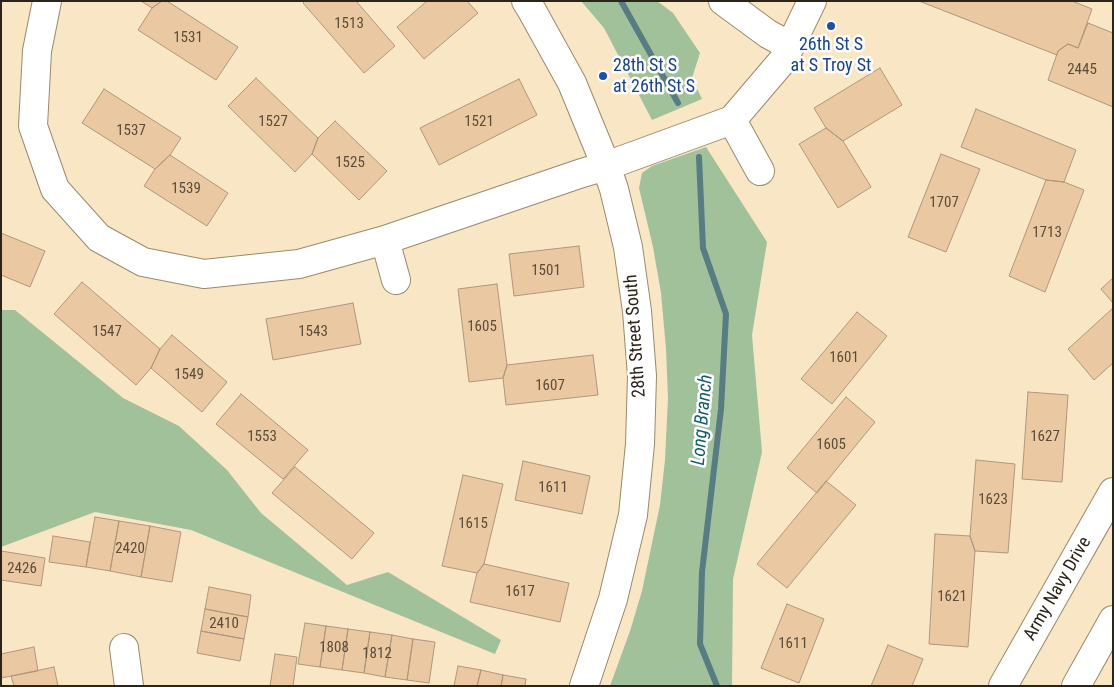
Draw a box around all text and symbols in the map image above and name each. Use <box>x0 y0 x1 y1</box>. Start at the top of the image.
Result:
house number: 1513 <box>334 15 364 33</box>
marker: 26th St S at S Troy St <box>825 20 837 32</box>
house number: 1531 <box>173 29 203 47</box>
place label: 26th St S at S Troy St <box>791 34 871 76</box>
place label: 28th St S at 26th St S <box>613 55 695 98</box>
house number: 2445 <box>1067 61 1097 79</box>
marker: 28th St S at 26th St S <box>597 70 609 82</box>
house number: 1527 <box>258 113 288 131</box>
house number: 1521 <box>464 113 494 131</box>
house number: 1537 <box>116 122 146 140</box>
house number: 1525 <box>335 154 365 172</box>
house number: 1539 <box>171 180 201 198</box>
house number: 1707 <box>929 194 959 212</box>
house number: 1713 <box>1032 224 1062 242</box>
house number: 1501 <box>531 262 561 280</box>
street label: 28th Street South <box>621 274 651 398</box>
house number: 1605 <box>467 318 497 336</box>
house number: 1547 <box>92 323 122 341</box>
house number: 1543 <box>298 323 328 341</box>
house number: 1601 <box>829 349 859 367</box>
house number: 1549 <box>174 366 204 384</box>
water label: Long Branch <box>688 374 718 466</box>
house number: 1607 <box>535 377 565 395</box>
house number: 1553 <box>247 428 277 446</box>
house number: 1627 <box>1030 428 1060 446</box>
house number: 1605 <box>816 436 846 454</box>
house number: 1611 <box>538 479 568 497</box>
house number: 1623 <box>978 491 1008 509</box>
house number: 1615 <box>458 515 488 533</box>
street label: Army Navy Drive <box>1020 533 1096 645</box>
house number: 2420 <box>115 540 145 558</box>
house number: 2426 <box>7 560 37 578</box>
house number: 1617 <box>505 583 535 601</box>
house number: 1621 <box>937 588 967 606</box>
house number: 2410 <box>209 615 239 633</box>
house number: 1611 <box>778 635 808 653</box>
house number: 1808 <box>319 639 349 657</box>
house number: 1812 <box>362 645 392 663</box>

